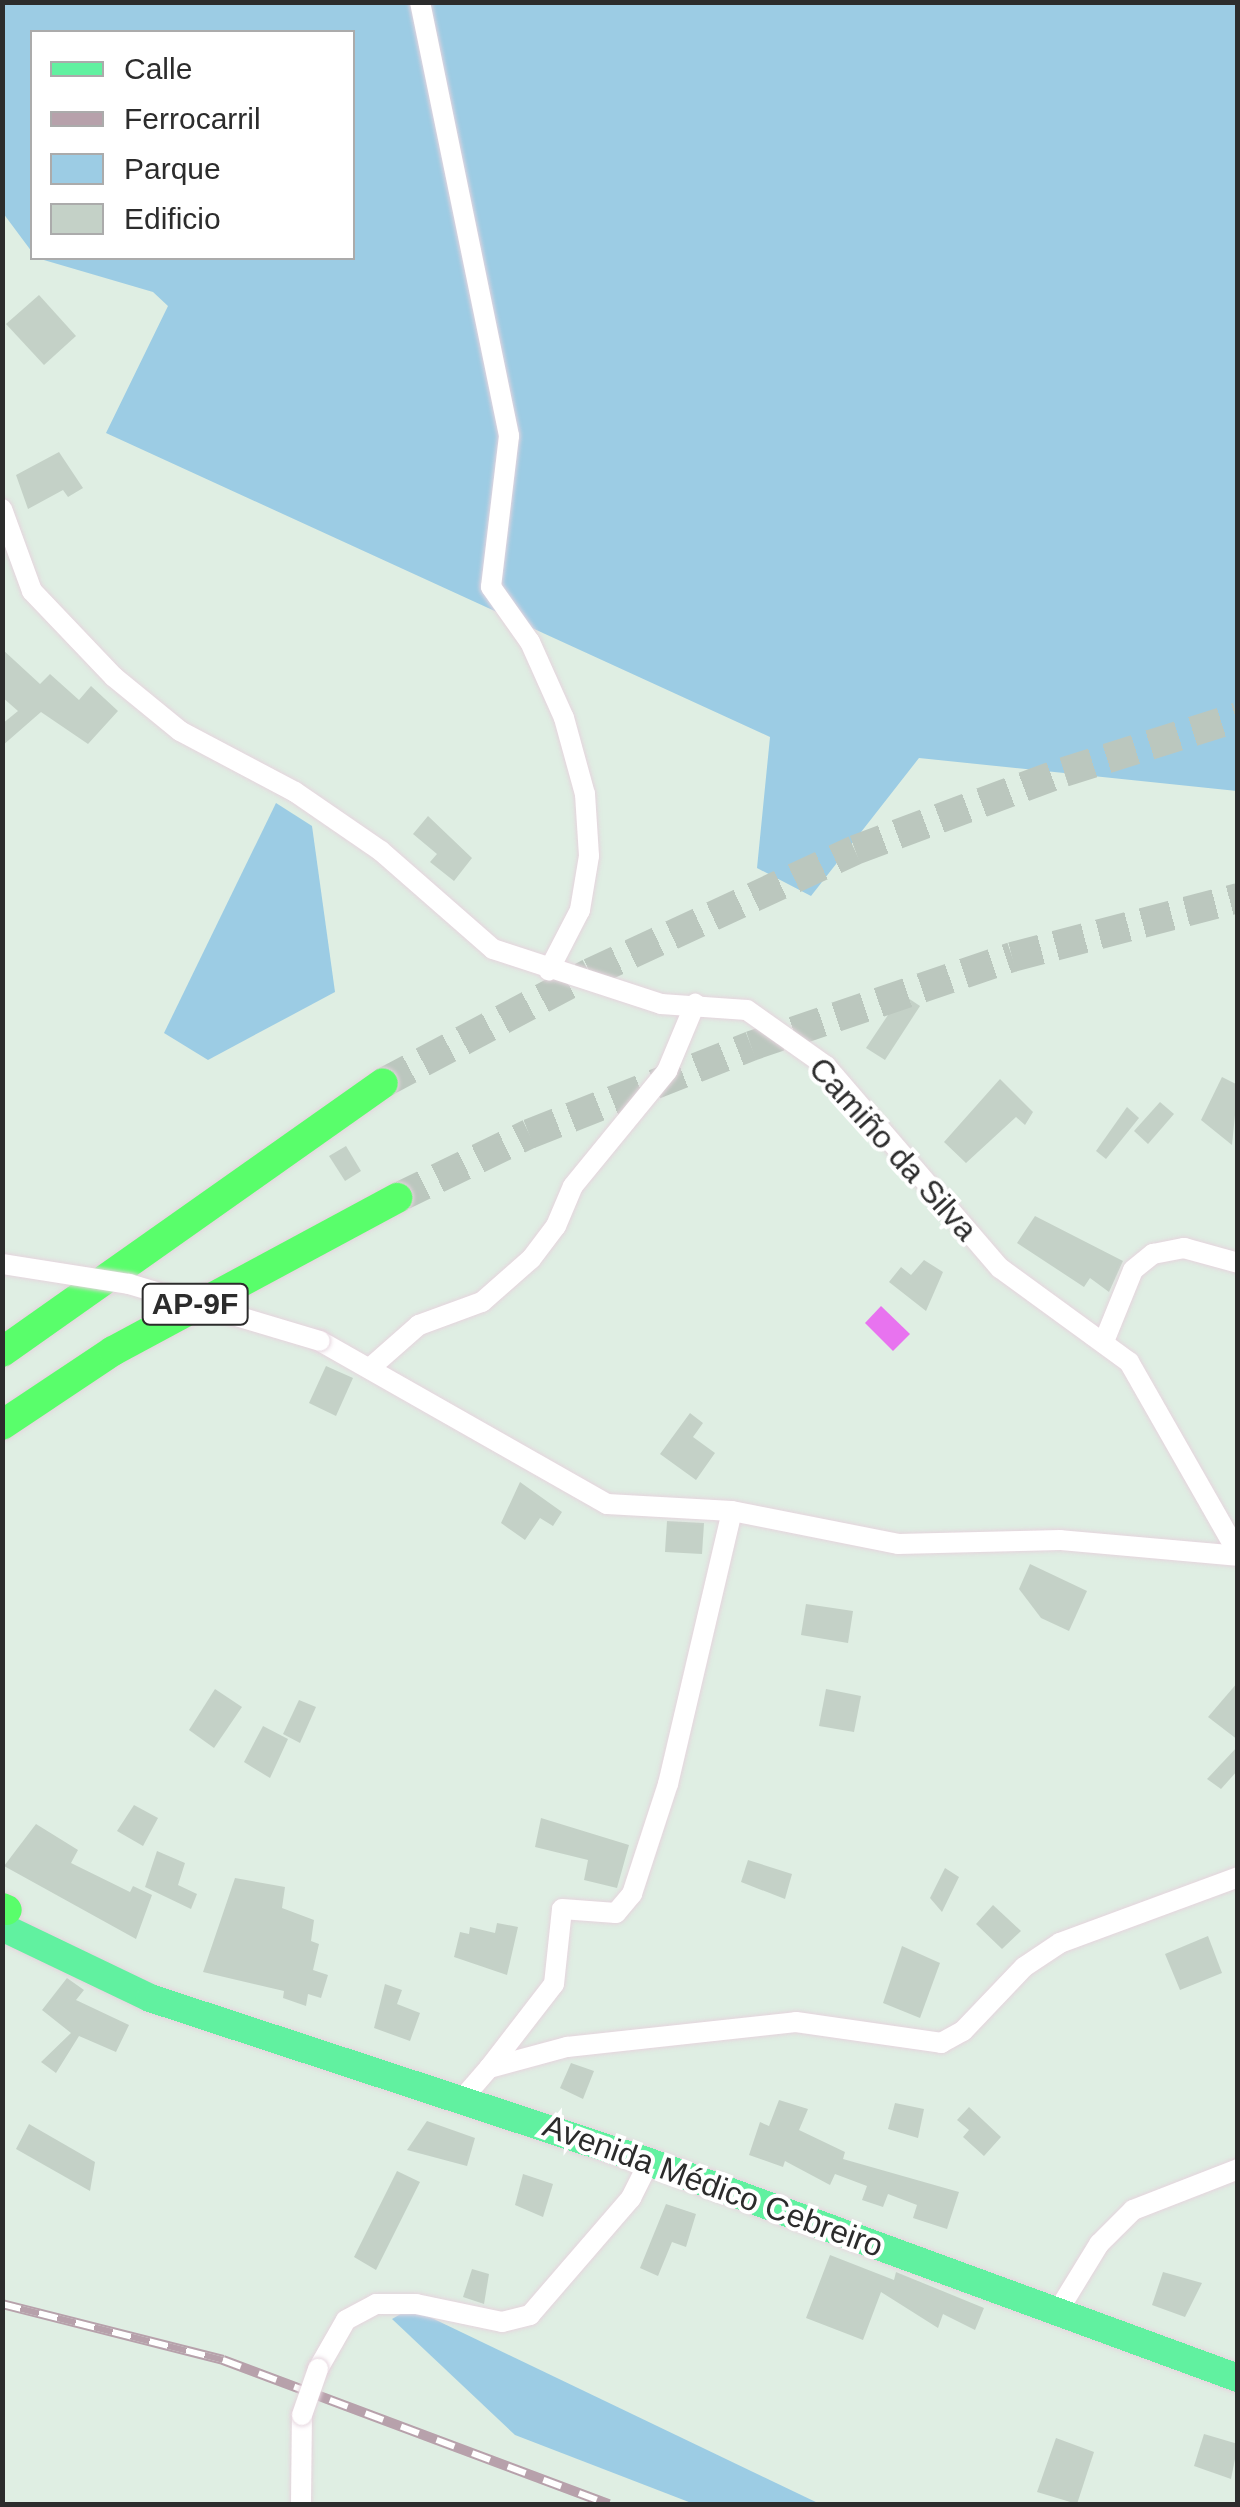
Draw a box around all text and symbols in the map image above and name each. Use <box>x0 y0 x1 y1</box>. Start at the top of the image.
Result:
legend <box>30 30 355 260</box>
text: Calle <box>124 52 192 85</box>
text: Ferrocarril <box>124 102 261 135</box>
text: Parque <box>124 152 221 185</box>
text: Edificio <box>124 202 221 235</box>
street label: Camiño da Silva <box>801 1050 985 1248</box>
road number: AP-9F <box>140 1279 250 1329</box>
street label: Avenida Médico Cebreiro <box>538 2107 888 2265</box>

